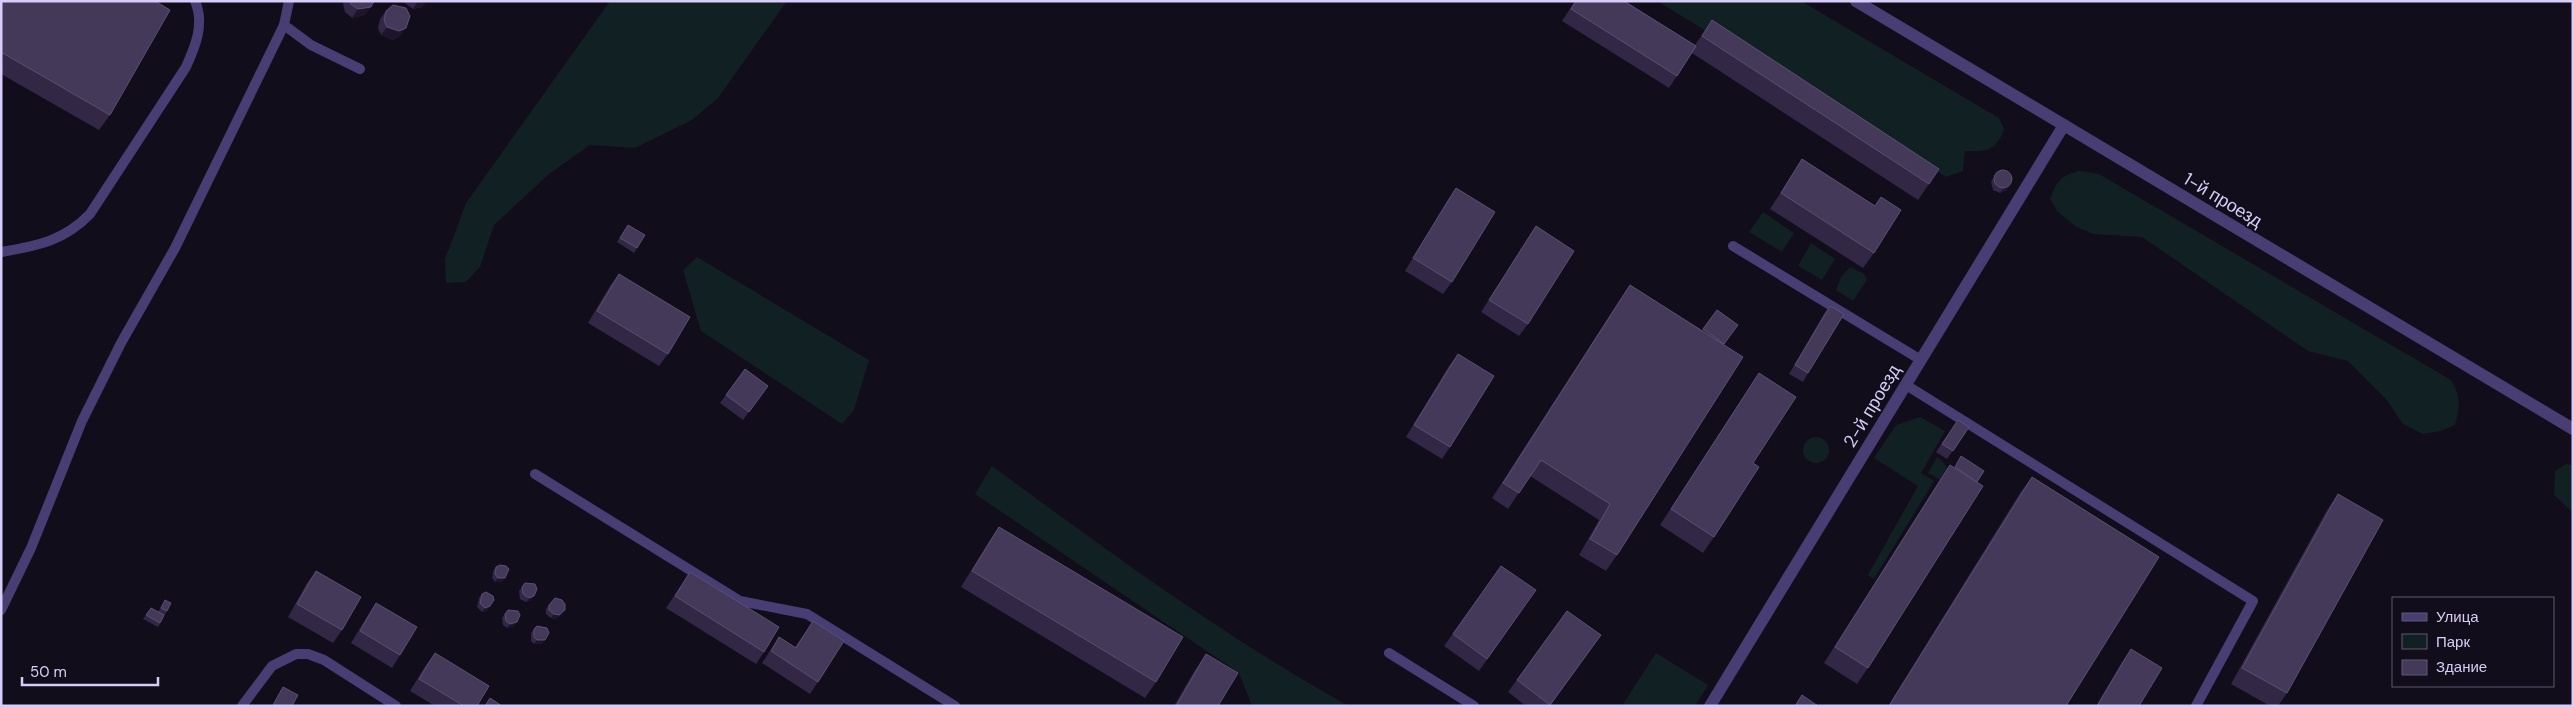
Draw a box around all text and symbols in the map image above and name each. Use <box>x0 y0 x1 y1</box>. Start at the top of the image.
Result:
street label: 1-й проезд <box>2179 167 2267 233</box>
street label: 2-й проезд <box>1838 360 1906 452</box>
legend <box>2392 597 2554 687</box>
text: Улица <box>2436 607 2479 627</box>
text: Парк <box>2436 632 2470 652</box>
scale bar <box>22 654 159 686</box>
text: Здание <box>2436 657 2487 677</box>
text: 50 m <box>30 662 67 682</box>

